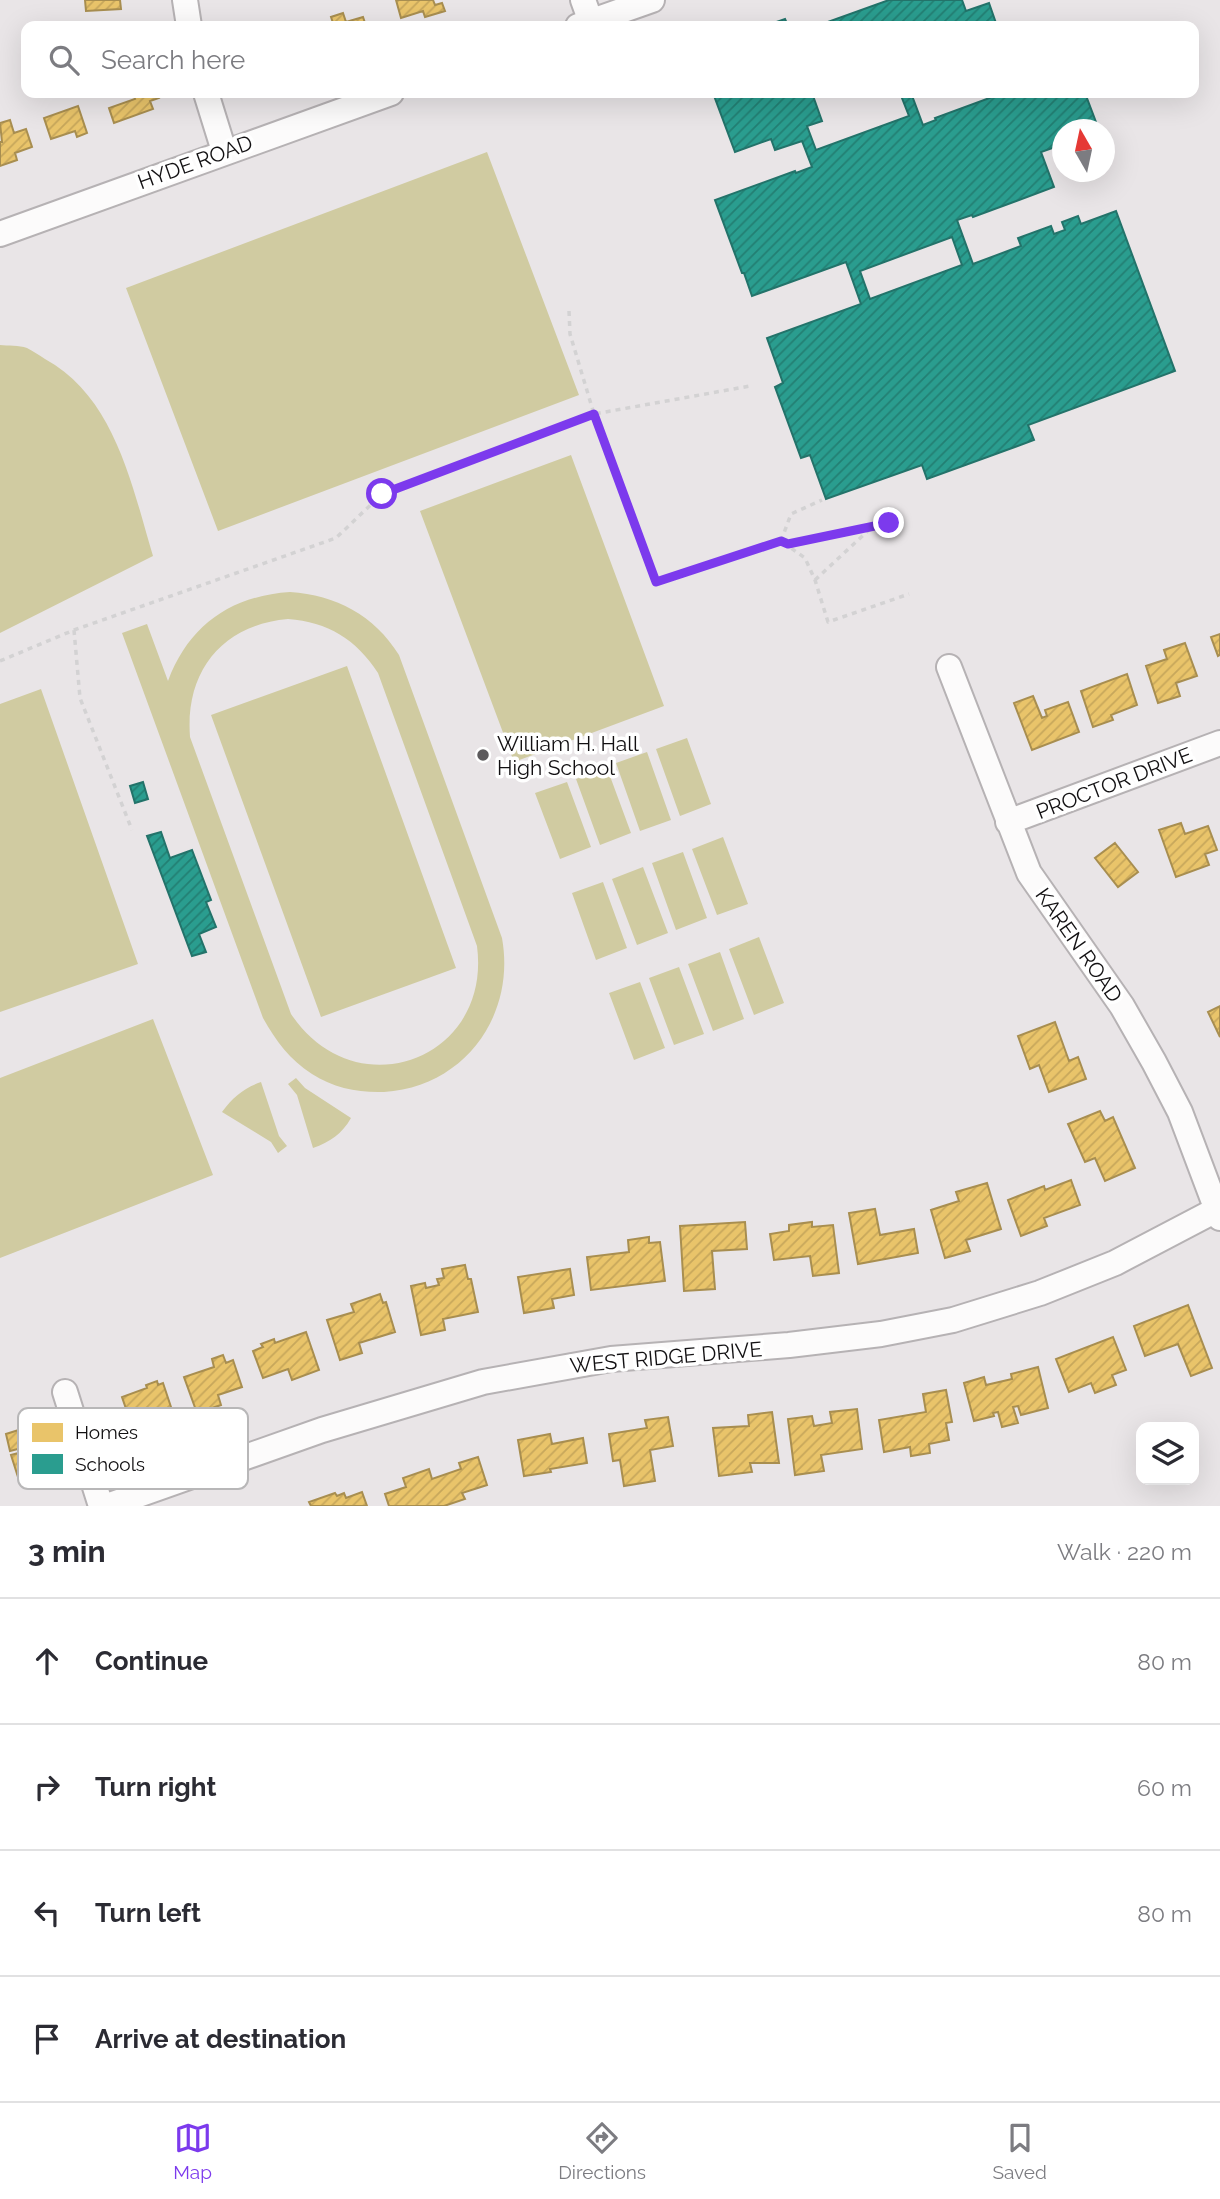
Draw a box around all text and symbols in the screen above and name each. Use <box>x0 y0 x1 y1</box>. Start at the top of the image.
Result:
search box <box>21 21 1199 98</box>
icon: search <box>45 41 83 79</box>
text: Search here <box>101 45 245 75</box>
north arrow <box>1052 119 1115 182</box>
street label: HYDE ROAD <box>134 130 256 194</box>
route start <box>366 478 397 509</box>
route end <box>873 507 904 538</box>
place label: William H. Hall High School <box>497 731 639 780</box>
street label: PROCTOR DRIVE <box>1032 742 1196 824</box>
marker: William H. Hall High School <box>475 747 491 763</box>
street label: KAREN ROAD <box>1030 883 1128 1007</box>
street label: WEST RIDGE DRIVE <box>569 1336 763 1378</box>
legend <box>18 1408 248 1489</box>
text: Homes <box>75 1421 138 1443</box>
map controls <box>1136 1422 1199 1485</box>
button: layers <box>1136 1422 1199 1485</box>
text: Schools <box>75 1453 145 1475</box>
text: 3 min <box>28 1534 106 1569</box>
text: Walk · 220 m <box>1057 1538 1192 1565</box>
icon: ahead <box>28 1642 66 1680</box>
text: Continue <box>95 1646 208 1676</box>
text: 80 m <box>1137 1648 1192 1675</box>
icon: right <box>28 1768 66 1806</box>
text: Turn right <box>95 1772 216 1802</box>
text: 60 m <box>1137 1774 1192 1801</box>
icon: left <box>28 1894 66 1932</box>
text: Turn left <box>95 1898 201 1928</box>
text: 80 m <box>1137 1900 1192 1927</box>
icon: arrive <box>28 2020 66 2058</box>
text: Arrive at destination <box>95 2024 346 2054</box>
tab: Map <box>173 2119 212 2183</box>
tab: Directions <box>558 2119 646 2183</box>
tab: Saved <box>992 2119 1047 2183</box>

